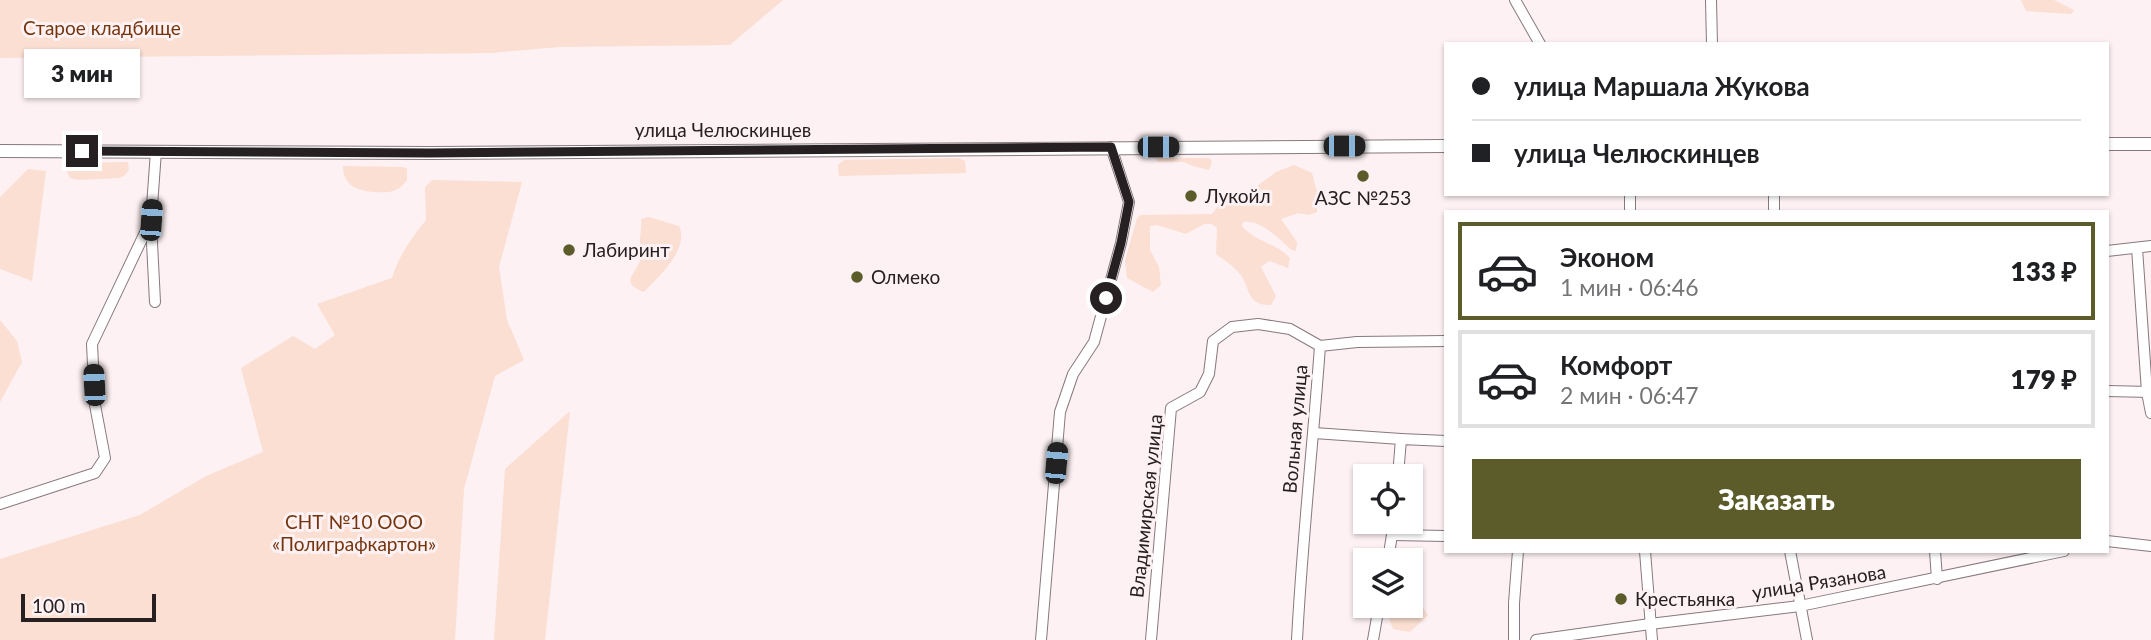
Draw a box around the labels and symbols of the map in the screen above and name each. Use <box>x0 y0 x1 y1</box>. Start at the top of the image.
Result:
park label: Старое кладбище <box>23 16 181 39</box>
callout: 3 мин <box>24 50 140 99</box>
street label: улица Челюскинцев <box>635 118 811 141</box>
route end <box>66 135 98 167</box>
car <box>1324 136 1366 157</box>
car <box>1138 137 1180 158</box>
marker: АЗС №253 <box>1355 168 1371 184</box>
place label: Лукойл <box>1204 184 1271 207</box>
place label: АЗС №253 <box>1315 186 1411 209</box>
marker: Лукойл <box>1183 188 1199 204</box>
car <box>140 198 163 242</box>
place label: Лабиринт <box>582 238 670 261</box>
marker: Лабиринт <box>561 242 577 258</box>
place label: Олмеко <box>871 265 940 288</box>
marker: Олмеко <box>849 269 865 285</box>
route start <box>1090 282 1122 314</box>
car <box>83 363 106 407</box>
street label: Вольная улица <box>1277 364 1312 494</box>
street label: Владимирская улица <box>1124 413 1167 599</box>
car <box>1044 441 1069 485</box>
park label: СНТ №10 ООО «Полиграфкартон» <box>272 510 436 555</box>
street label: улица Рязанова <box>1750 560 1888 603</box>
place label: Крестьянка <box>1635 587 1735 610</box>
scale bar <box>21 591 156 623</box>
marker: Крестьянка <box>1613 591 1629 607</box>

